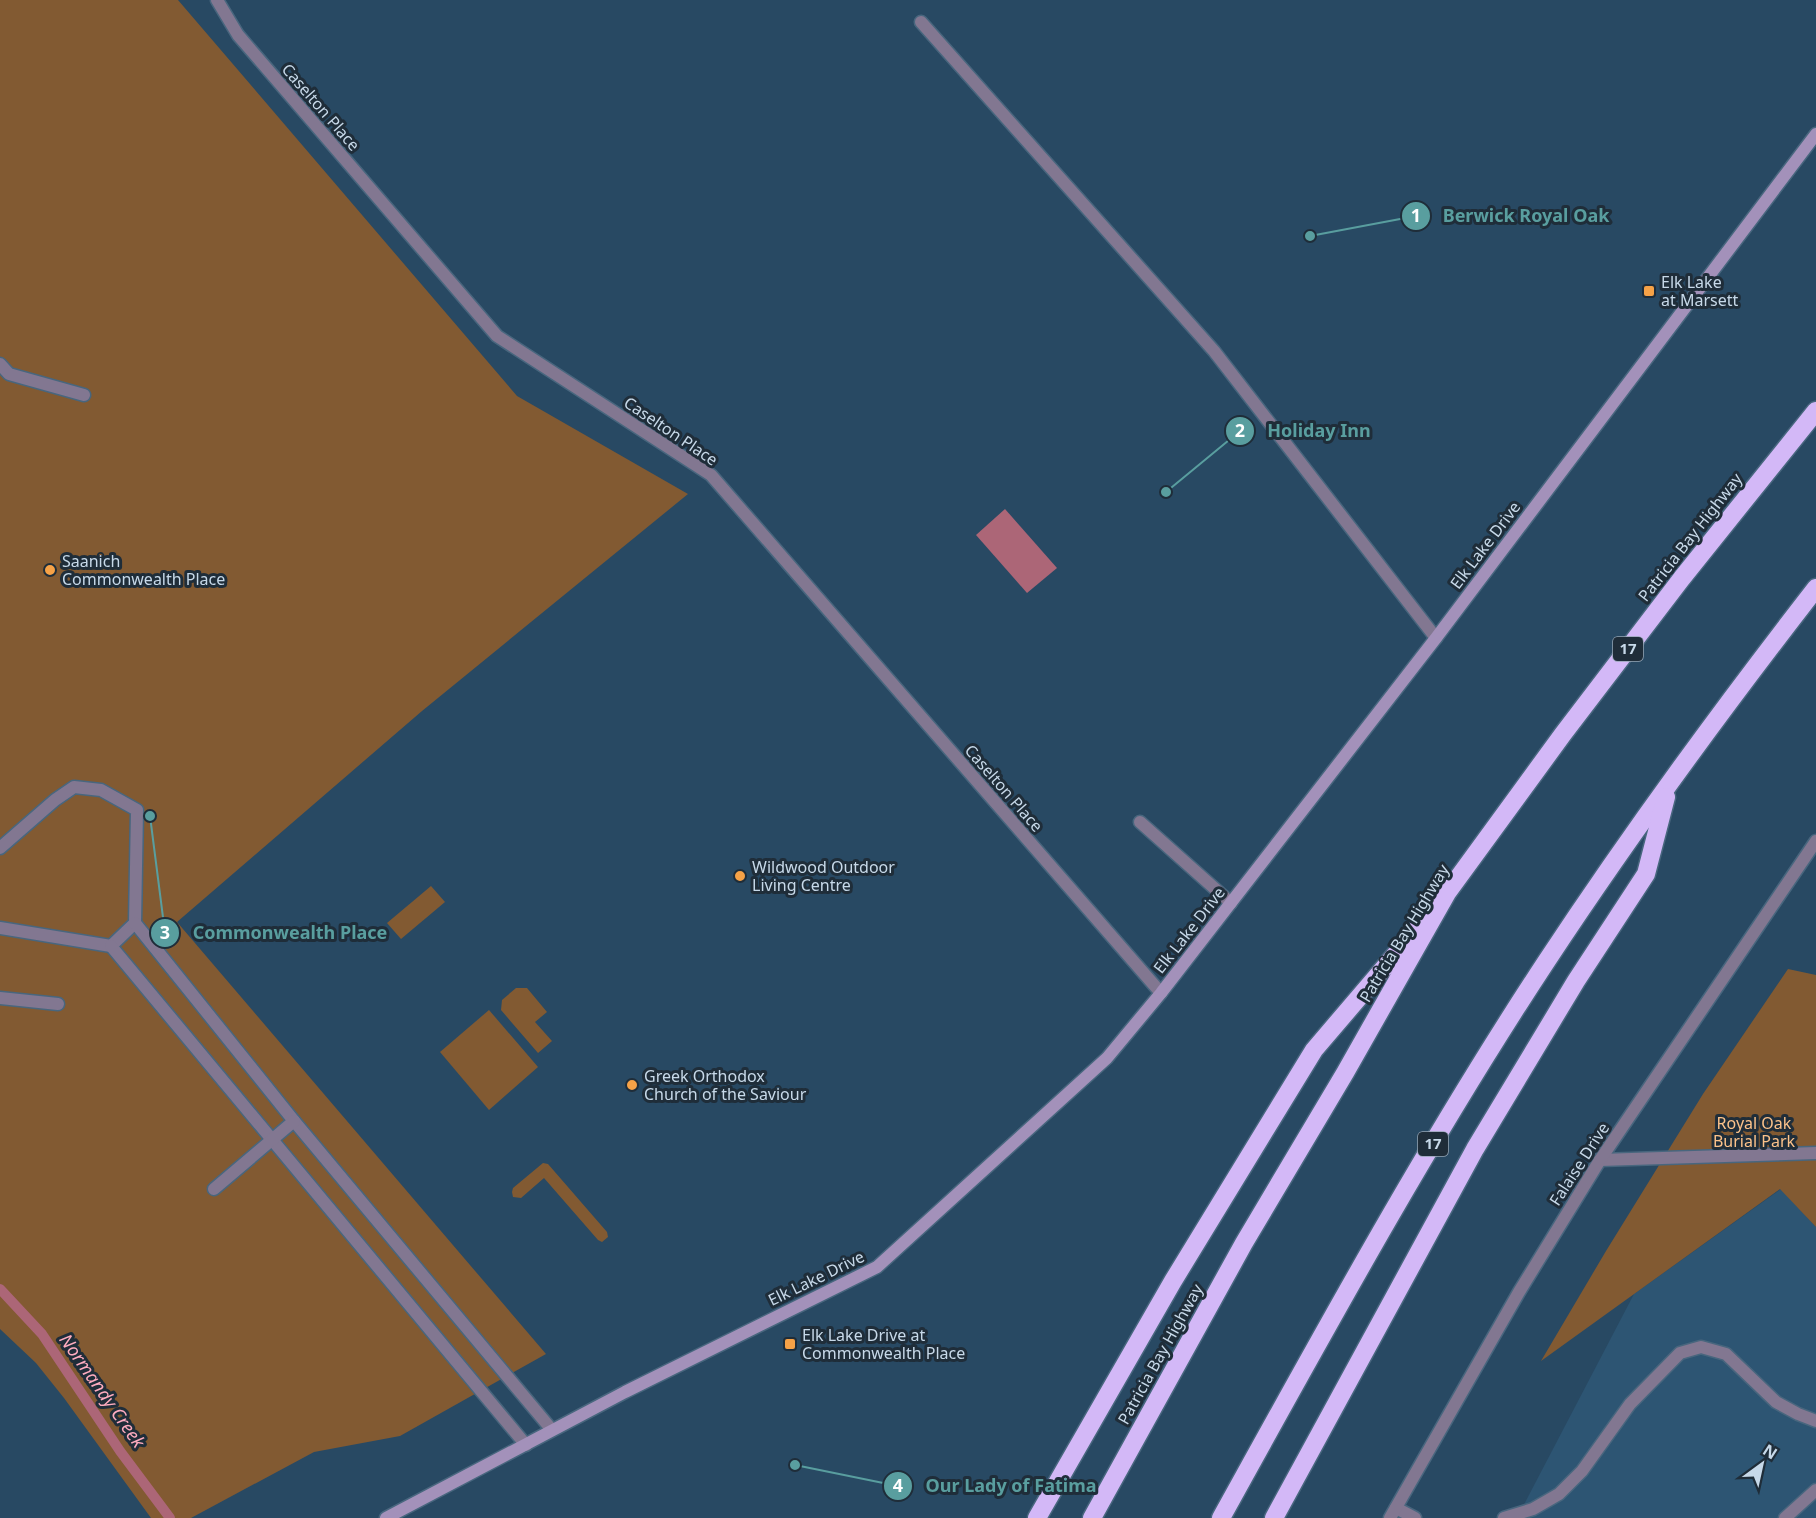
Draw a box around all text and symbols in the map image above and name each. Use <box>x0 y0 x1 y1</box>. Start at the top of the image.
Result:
street label: Caselton Place <box>277 59 365 155</box>
callout: Berwick Royal Oak <box>1401 198 1622 234</box>
text: 1 <box>1411 203 1421 227</box>
text: Berwick Royal Oak <box>1443 203 1610 227</box>
place label: Elk Lake at Marsett <box>1661 271 1738 311</box>
marker: Elk Lake at Marsett <box>1642 284 1656 298</box>
street label: Caselton Place <box>620 391 722 471</box>
callout: Holiday Inn <box>1225 413 1382 449</box>
text: 2 <box>1235 418 1245 442</box>
text: Holiday Inn <box>1267 418 1371 442</box>
street label: Patricia Bay Highway <box>1633 468 1748 606</box>
street label: Elk Lake Drive <box>1445 497 1525 593</box>
place label: Saanich Commonwealth Place <box>62 550 225 590</box>
marker: Saanich Commonwealth Place <box>43 563 57 577</box>
road number: 17 <box>1613 637 1643 661</box>
street label: Caselton Place <box>960 740 1048 836</box>
place label: Wildwood Outdoor Living Centre <box>752 856 895 896</box>
street label: Patricia Bay Highway <box>1354 859 1454 1006</box>
marker: Wildwood Outdoor Living Centre <box>733 869 747 883</box>
street label: Elk Lake Drive <box>1148 882 1230 978</box>
callout: Commonwealth Place <box>150 915 399 951</box>
text: 3 <box>160 920 170 944</box>
text: Commonwealth Place <box>193 920 387 944</box>
place label: Greek Orthodox Church of the Saviour <box>644 1065 807 1105</box>
marker: Greek Orthodox Church of the Saviour <box>625 1078 639 1092</box>
park label: Royal Oak Burial Park <box>1713 1112 1795 1152</box>
street label: Falaise Drive <box>1544 1118 1614 1210</box>
road number: 17 <box>1418 1132 1448 1156</box>
street label: Elk Lake Drive <box>764 1245 868 1311</box>
street label: Patricia Bay Highway <box>1112 1279 1208 1428</box>
place label: Elk Lake Drive at Commonwealth Place <box>802 1324 965 1364</box>
water label: Normandy Creek <box>55 1329 152 1453</box>
marker: Elk Lake Drive at Commonwealth Place <box>783 1337 797 1351</box>
north arrow <box>1732 1434 1792 1494</box>
text: N <box>1759 1439 1782 1464</box>
callout: Our Lady of Fatima <box>883 1468 1108 1504</box>
text: 4 <box>893 1473 903 1497</box>
text: Our Lady of Fatima <box>926 1473 1096 1497</box>

